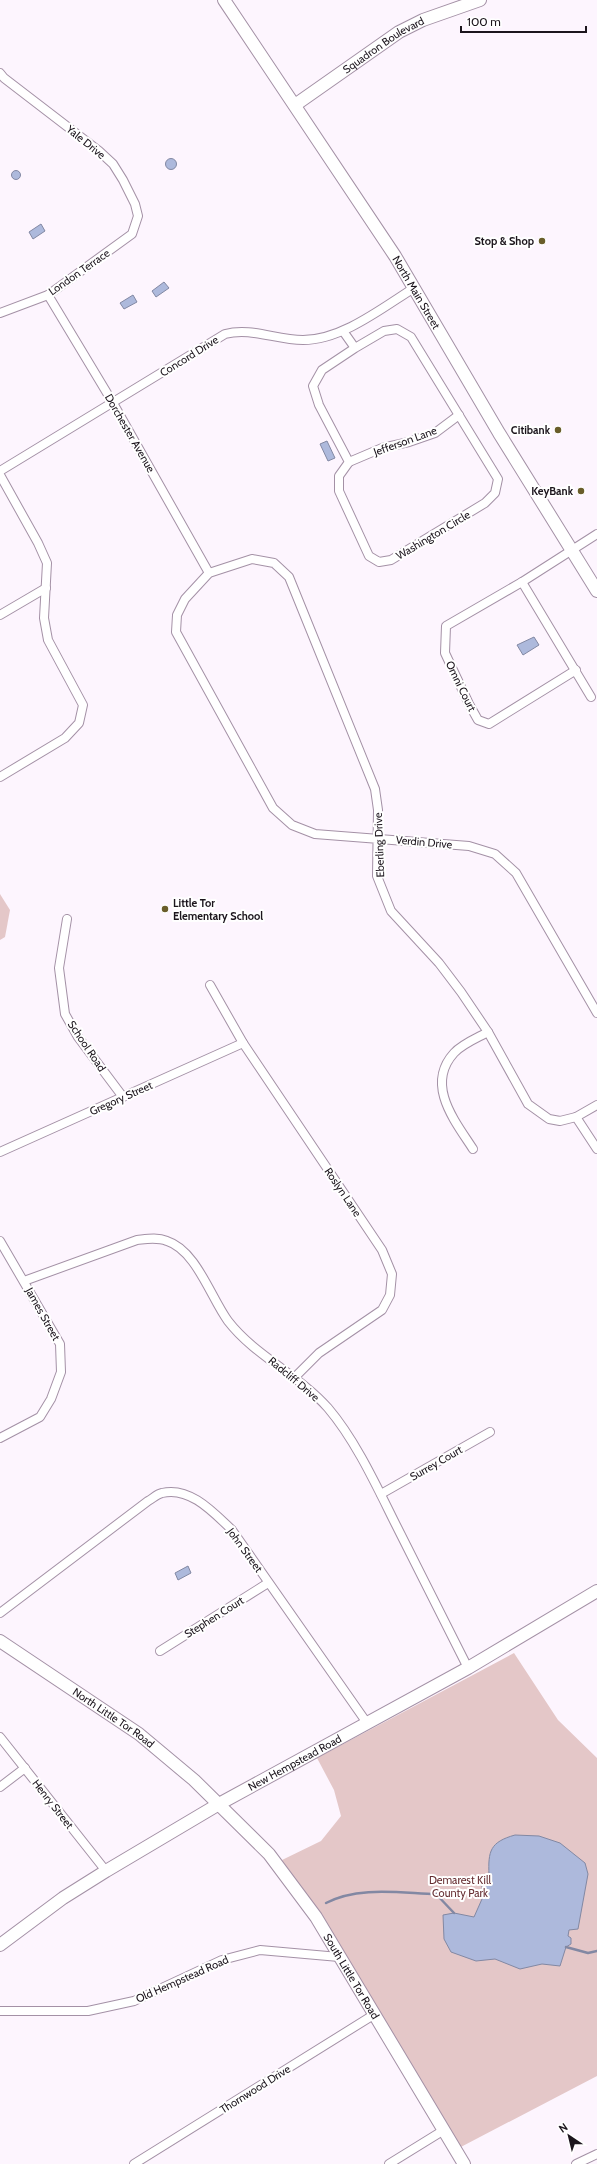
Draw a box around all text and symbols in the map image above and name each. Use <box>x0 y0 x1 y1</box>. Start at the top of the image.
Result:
scale bar <box>461 8 586 34</box>
street label: Squadron Boulevard <box>340 14 426 76</box>
text: 100 m <box>467 14 501 29</box>
street label: Yale Drive <box>63 121 109 162</box>
place label: Stop & Shop <box>475 234 534 248</box>
marker: Stop & Shop <box>537 236 547 246</box>
street label: London Terrace <box>46 245 113 298</box>
street label: North Main Street <box>389 253 443 332</box>
street label: Concord Drive <box>157 332 221 380</box>
street label: Dorchester Avenue <box>102 391 158 475</box>
street label: Jefferson Lane <box>370 423 439 459</box>
place label: Citibank <box>511 423 551 437</box>
marker: Citibank <box>553 425 563 435</box>
place label: KeyBank <box>531 484 574 498</box>
marker: KeyBank <box>576 486 586 496</box>
street label: Washington Circle <box>393 507 473 563</box>
street label: Omni Court <box>443 658 479 714</box>
street label: Eberling Drive <box>371 812 387 878</box>
street label: Verdin Drive <box>395 833 453 851</box>
place label: Little Tor Elementary School <box>173 896 263 923</box>
marker: Little Tor Elementary School <box>160 904 170 914</box>
street label: School Road <box>65 1018 109 1074</box>
street label: Gregory Street <box>87 1078 155 1118</box>
street label: Roslyn Lane <box>321 1165 365 1220</box>
street label: James Street <box>22 1284 63 1343</box>
street label: Radcliff Drive <box>266 1354 323 1405</box>
street label: Surrey Court <box>407 1442 465 1484</box>
street label: John Street <box>224 1524 266 1575</box>
street label: Stephen Court <box>182 1593 247 1641</box>
street label: North Little Tor Road <box>70 1685 157 1751</box>
street label: New Hempstead Road <box>246 1731 344 1794</box>
street label: Henry Street <box>29 1776 77 1832</box>
park label: Demarest Kill County Park <box>429 1873 492 1900</box>
street label: South Little Tor Road <box>320 1931 383 2022</box>
street label: Old Hempstead Road <box>133 1952 231 2006</box>
street label: Thornwood Drive <box>217 2062 293 2116</box>
north arrow <box>549 2116 589 2156</box>
text: N <box>556 2120 570 2136</box>

